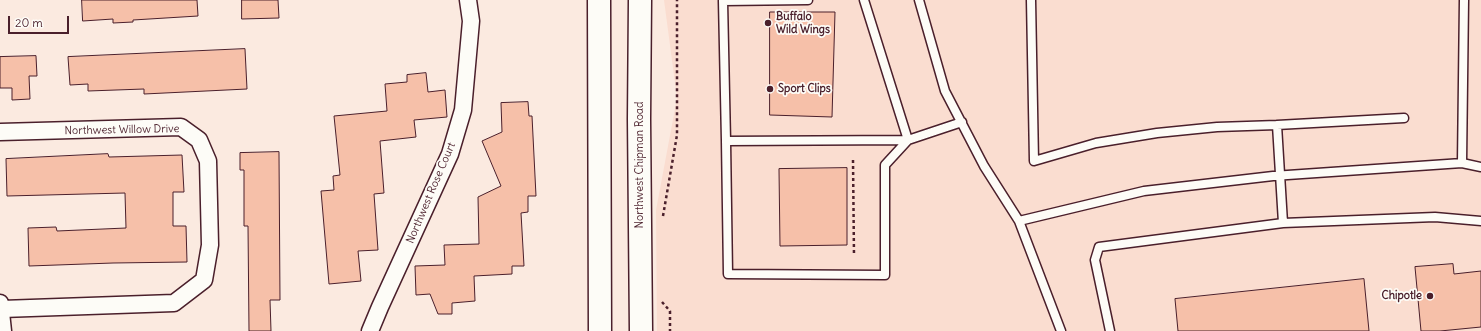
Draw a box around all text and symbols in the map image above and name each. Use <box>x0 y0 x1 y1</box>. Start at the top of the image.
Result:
scale bar <box>10 8 71 34</box>
place label: Buffalo Wild Wings <box>776 10 830 36</box>
text: 20 m <box>15 15 43 30</box>
marker: Buffalo Wild Wings <box>763 18 773 28</box>
place label: Sport Clips <box>778 82 831 96</box>
marker: Sport Clips <box>765 84 775 94</box>
street label: Northwest Chipman Road <box>633 101 647 229</box>
street label: Northwest Willow Drive <box>64 122 180 138</box>
street label: Northwest Rose Court <box>404 140 458 246</box>
place label: Chipotle <box>1381 289 1422 303</box>
marker: Chipotle <box>1425 291 1435 301</box>

